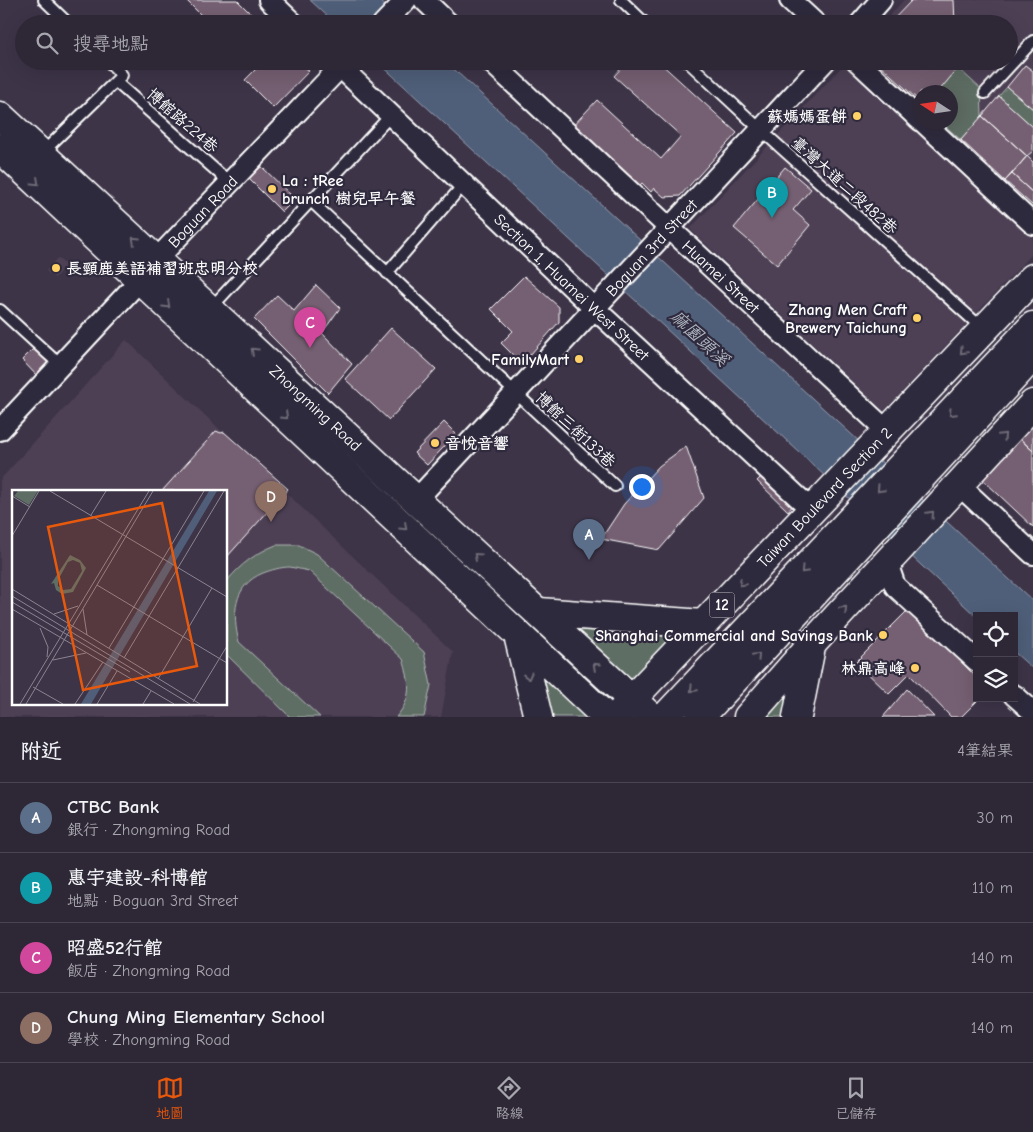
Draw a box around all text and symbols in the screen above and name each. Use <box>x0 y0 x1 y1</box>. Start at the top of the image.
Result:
search box <box>15 15 1018 70</box>
icon: search <box>33 29 61 57</box>
text: 搜尋地點 <box>73 33 149 55</box>
street label: 博館路224巷 <box>143 85 222 157</box>
north arrow <box>913 85 958 130</box>
place label: 蘇媽媽蛋餅 <box>767 108 847 126</box>
marker: 蘇媽媽蛋餅 <box>851 110 863 122</box>
street label: 臺灣大道二段482巷 <box>788 133 901 238</box>
place label: La : tRee brunch 樹兒早午餐 <box>282 172 416 208</box>
street label: Boguan Road <box>165 173 241 252</box>
one-way arrow <box>30 176 39 185</box>
pin: B <box>756 177 788 218</box>
marker: La : tRee brunch 樹兒早午餐 <box>266 183 278 195</box>
street label: Boguan 3rd Street <box>603 196 702 300</box>
street label: Section 1, Huamei West Street <box>490 210 653 365</box>
one-way arrow <box>131 237 140 246</box>
street label: Huamei Street <box>678 237 763 318</box>
place label: 長頸鹿美語補習班忠明分校 <box>66 260 258 278</box>
marker: 長頸鹿美語補習班忠明分校 <box>50 262 62 274</box>
one-way arrow <box>161 299 170 308</box>
place label: Zhang Men Craft Brewery Taichung <box>785 301 908 337</box>
water label: 麻園頭溪 <box>666 306 734 371</box>
pin: C <box>294 307 326 348</box>
marker: Zhang Men Craft Brewery Taichung <box>911 312 923 324</box>
one-way arrow <box>960 346 969 355</box>
one-way arrow <box>251 348 260 357</box>
place label: FamilyMart <box>491 351 570 369</box>
marker: FamilyMart <box>573 353 585 365</box>
street label: Zhongming Road <box>266 362 365 455</box>
street label: 博館三街133巷 <box>532 388 619 471</box>
one-way arrow <box>949 407 958 416</box>
one-way arrow <box>280 410 289 419</box>
street label: Taiwan Boulevard Section 2 <box>754 424 896 572</box>
one-way arrow <box>997 433 1006 442</box>
place label: 音悅音響 <box>445 435 509 453</box>
marker: 音悅音響 <box>429 437 441 449</box>
your location <box>629 474 655 500</box>
pin: D <box>255 481 287 522</box>
one-way arrow <box>877 484 886 493</box>
inset map <box>12 490 228 704</box>
one-way arrow <box>926 511 935 520</box>
pin: A <box>573 519 605 560</box>
one-way arrow <box>398 521 407 530</box>
one-way arrow <box>473 552 482 561</box>
one-way arrow <box>801 565 810 574</box>
one-way arrow <box>739 578 748 587</box>
road number: 12 <box>710 592 734 618</box>
one-way arrow <box>838 606 847 615</box>
map controls <box>973 612 1018 702</box>
button: locate <box>973 612 1018 657</box>
place label: Shanghai Commercial and Savings Bank <box>595 627 873 645</box>
marker: Shanghai Commercial and Savings Bank <box>877 629 889 641</box>
one-way arrow <box>751 653 760 662</box>
button: layers <box>973 657 1018 702</box>
place label: 林鼎高峰 <box>841 660 905 678</box>
marker: 林鼎高峰 <box>909 662 921 674</box>
one-way arrow <box>593 663 602 672</box>
one-way arrow <box>522 671 533 680</box>
one-way arrow <box>690 683 699 692</box>
text: 附近 <box>20 739 62 763</box>
text: 4筆結果 <box>957 742 1013 760</box>
text: CTBC Bank <box>67 796 159 818</box>
text: A <box>32 809 40 827</box>
text: 30 m <box>977 809 1013 827</box>
text: 銀行 · Zhongming Road <box>67 821 230 839</box>
text: 惠宇建設-科博館 <box>67 867 208 889</box>
text: B <box>31 879 41 897</box>
text: 110 m <box>972 879 1013 897</box>
text: 地點 · Boguan 3rd Street <box>67 892 238 910</box>
text: 昭盛52行館 <box>67 937 163 959</box>
text: C <box>31 949 41 967</box>
text: 140 m <box>971 949 1013 967</box>
text: 飯店 · Zhongming Road <box>67 962 230 980</box>
text: Chung Ming Elementary School <box>67 1006 325 1028</box>
text: D <box>31 1019 41 1037</box>
text: 140 m <box>971 1019 1013 1037</box>
text: 學校 · Zhongming Road <box>67 1031 230 1049</box>
tab: 地圖 <box>156 1074 184 1122</box>
tab: 路線 <box>495 1074 523 1122</box>
tab: 已儲存 <box>835 1074 877 1122</box>

